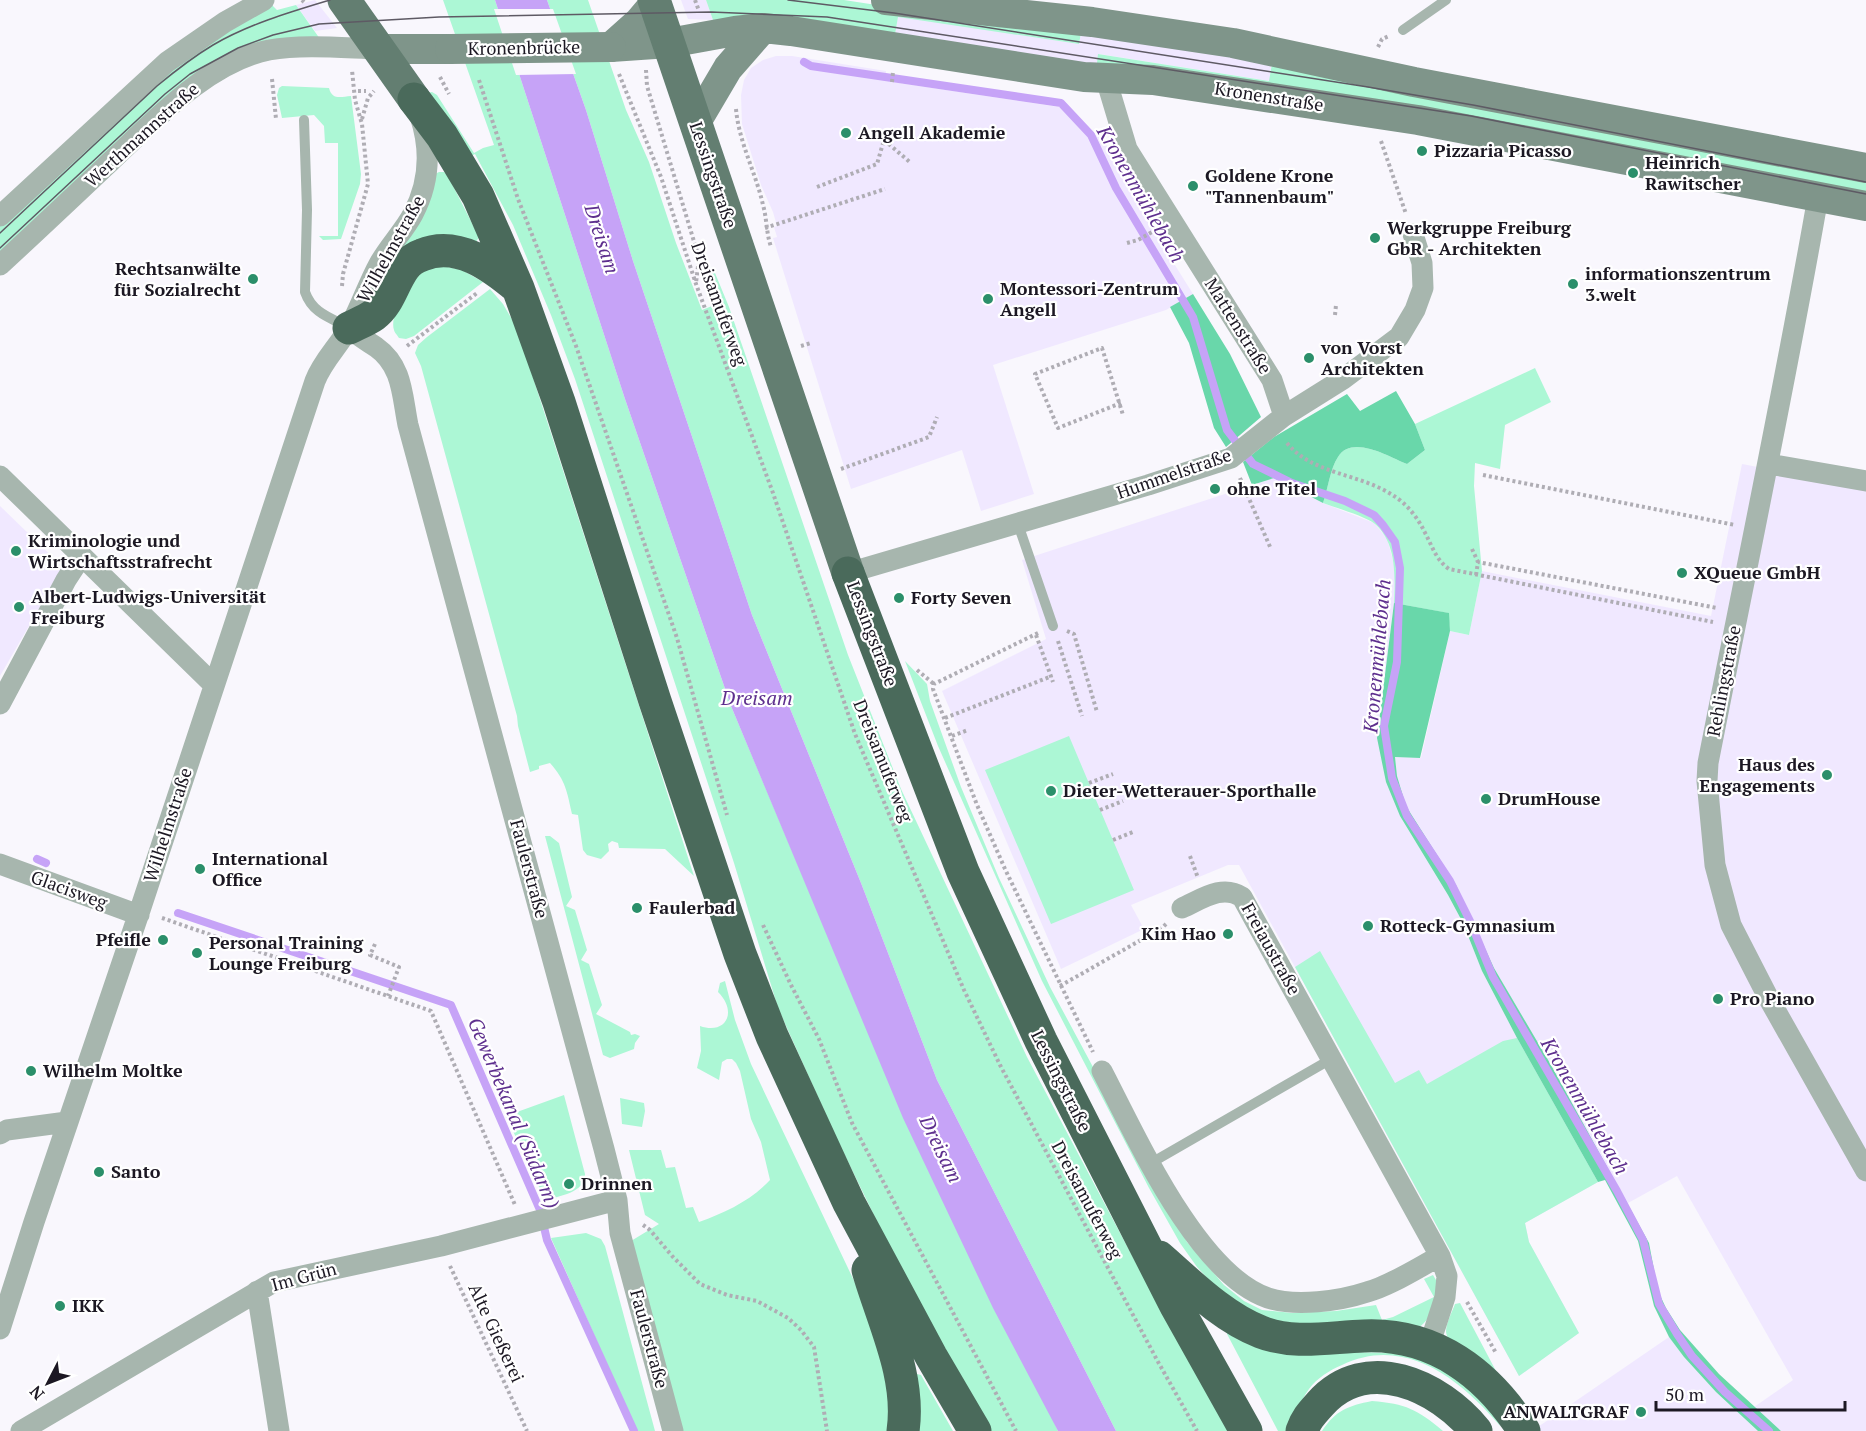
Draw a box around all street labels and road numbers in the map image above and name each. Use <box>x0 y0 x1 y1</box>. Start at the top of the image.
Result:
street label: Kronenbrücke <box>468 34 580 60</box>
street label: Kronenstraße <box>1213 76 1325 116</box>
street label: Werthmannstraße <box>79 77 204 192</box>
street label: Lessingstraße <box>685 118 743 231</box>
street label: Wilhelmstraße <box>351 191 430 306</box>
street label: Dreisamuferweg <box>686 238 754 369</box>
street label: Mattenstraße <box>1200 273 1278 378</box>
street label: Hummelstraße <box>1113 442 1234 504</box>
street label: Lessingstraße <box>842 577 904 690</box>
street label: Rehlingstraße <box>1700 623 1746 738</box>
street label: Dreisamuferweg <box>848 696 920 826</box>
street label: Wilhelmstraße <box>137 764 197 885</box>
street label: Faulerstraße <box>505 817 555 921</box>
street label: Glacisweg <box>28 864 111 914</box>
street label: Freiaustraße <box>1237 898 1307 999</box>
street label: Lessingstraße <box>1026 1026 1098 1136</box>
street label: Dreisamuferweg <box>1047 1136 1129 1263</box>
street label: Im Grün <box>268 1256 339 1296</box>
street label: Alte Gießerei <box>464 1279 530 1386</box>
street label: Faulerstraße <box>625 1287 675 1391</box>

